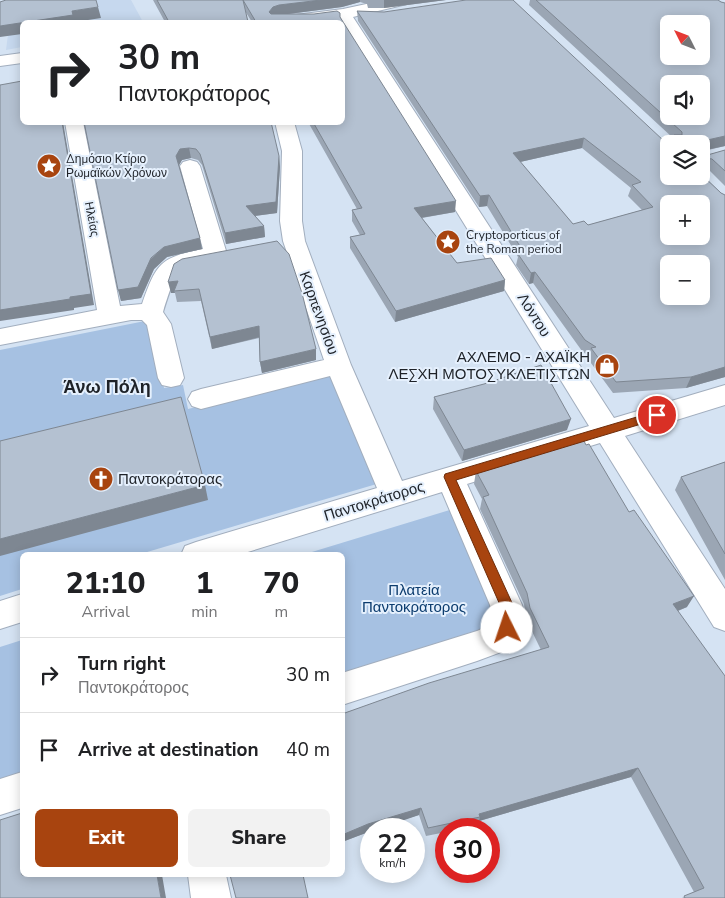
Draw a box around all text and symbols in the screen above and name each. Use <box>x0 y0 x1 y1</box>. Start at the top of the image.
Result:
north arrow <box>660 15 710 65</box>
map controls <box>660 15 710 305</box>
text: 30 m <box>118 34 200 81</box>
icon: right <box>35 40 100 105</box>
button: sound <box>660 75 710 125</box>
text: Παντοκράτορος <box>118 79 270 109</box>
button: layers <box>660 135 710 185</box>
place label: Δημόσιο Κτίριο Ρωμαϊκών Χρόνων <box>66 151 167 181</box>
place icon: Δημόσιο Κτίριο Ρωμαϊκών Χρόνων <box>36 153 62 179</box>
button: + <box>660 195 710 245</box>
street label: Ηλείας <box>81 200 103 238</box>
place label: Cryptoporticus of the Roman period <box>466 227 562 257</box>
place icon: Cryptoporticus of the Roman period <box>435 229 461 255</box>
button: − <box>660 255 710 305</box>
street label: Καρπενησίου <box>295 268 343 358</box>
street label: Λόντου <box>513 289 555 341</box>
place label: ΑΧΛΕΜΟ - ΑΧΑΪΚΗ ΛΕΣΧΗ ΜΟΤΟΣΥΚΛΕΤΙΣΤΩΝ <box>389 347 590 384</box>
shop icon: ΑΧΛΕΜΟ - ΑΧΑΪΚΗ ΛΕΣΧΗ ΜΟΤΟΣΥΚΛΕΤΙΣΤΩΝ <box>594 353 620 379</box>
district label: Άνω Πόλη <box>63 375 151 399</box>
pin <box>636 394 678 436</box>
icon: arrive <box>643 401 671 429</box>
church icon: Παντοκράτορας <box>88 466 114 492</box>
place label: Παντοκράτορας <box>118 469 222 489</box>
street label: Παντοκράτορος <box>321 476 427 526</box>
text: 21:10 <box>66 563 145 604</box>
text: 1 <box>195 563 213 604</box>
text: 70 <box>263 563 299 604</box>
park label: Πλατεία Παντοκράτορος <box>362 580 466 617</box>
text: Arrival <box>82 601 130 623</box>
text: min <box>191 601 218 623</box>
text: m <box>274 601 288 623</box>
position arrow <box>480 601 532 653</box>
text: Turn right <box>78 651 165 677</box>
icon: right <box>35 661 63 689</box>
text: 30 m <box>286 662 330 688</box>
text: Παντοκράτορος <box>78 677 189 699</box>
icon: arrive <box>35 736 63 764</box>
text: Arrive at destination <box>78 737 259 763</box>
text: 40 m <box>286 737 330 763</box>
button: Exit <box>35 809 178 867</box>
button: Share <box>188 809 330 867</box>
speed limit sign: 30 <box>435 818 500 883</box>
text: 22 <box>377 827 408 861</box>
text: km/h <box>379 855 406 871</box>

